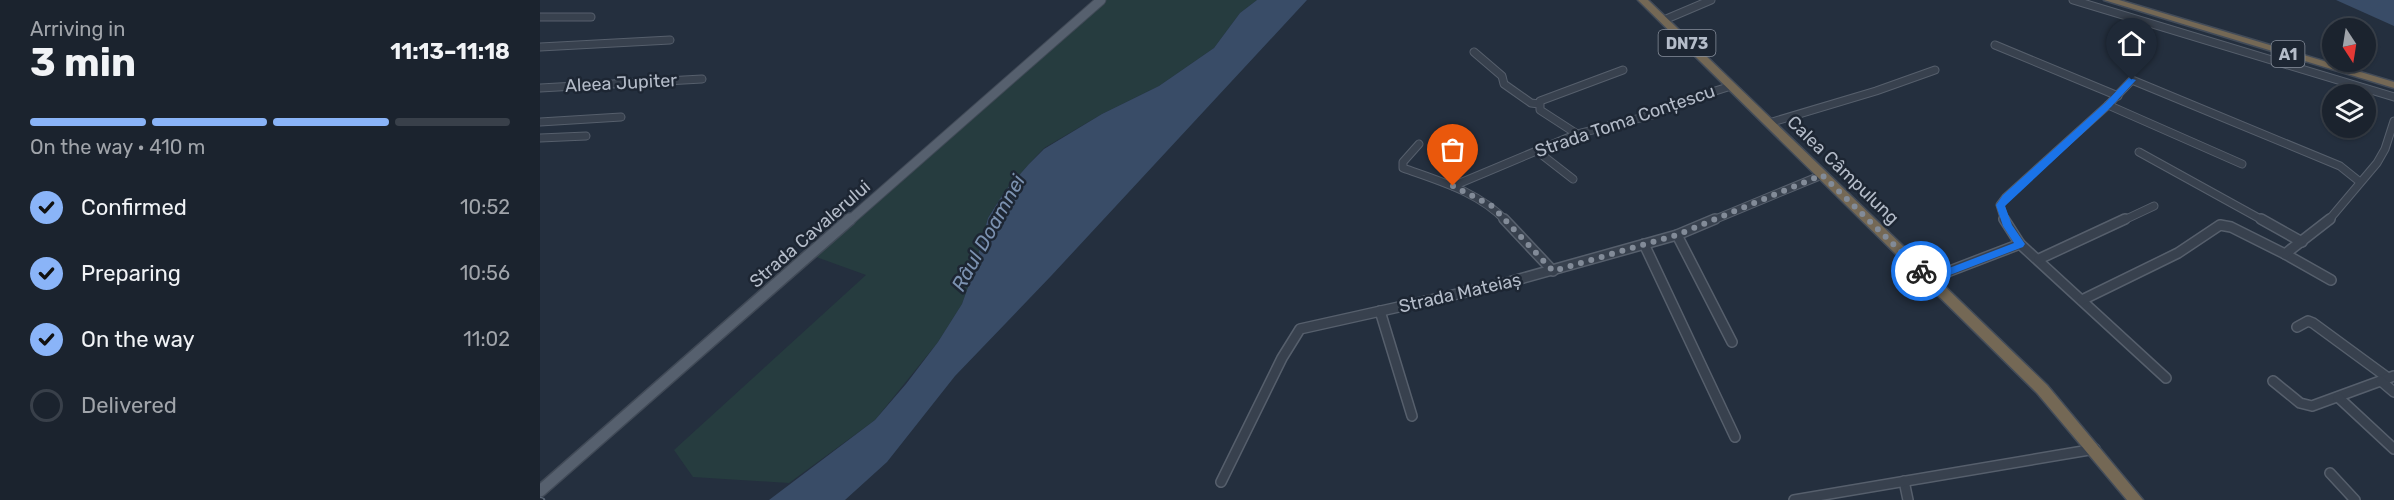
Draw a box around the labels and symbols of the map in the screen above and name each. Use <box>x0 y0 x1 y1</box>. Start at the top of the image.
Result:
pin <box>2106 18 2157 80</box>
north arrow <box>2322 18 2376 72</box>
road number: DN73 <box>1658 30 1716 56</box>
road number: A1 <box>2272 41 2304 67</box>
street label: Aleea Jupiter <box>564 69 678 97</box>
street label: Strada Toma Conțescu <box>1532 80 1718 162</box>
street label: Calea Câmpulung <box>1782 111 1904 229</box>
pin <box>1427 124 1478 186</box>
water label: Râul Doamnei <box>946 170 1030 296</box>
street label: Strada Cavalerului <box>745 176 875 292</box>
courier <box>1891 241 1951 301</box>
street label: Strada Mateiaș <box>1397 268 1523 318</box>

